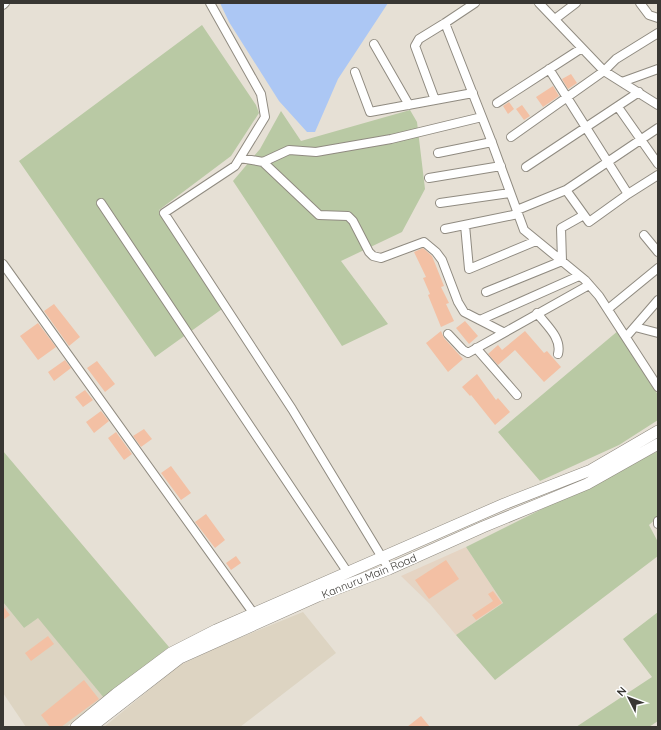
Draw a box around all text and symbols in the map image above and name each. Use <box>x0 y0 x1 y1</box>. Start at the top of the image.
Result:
street label: Kannuru Main Road <box>319 551 419 601</box>
north arrow <box>609 678 649 718</box>
text: N <box>614 684 629 699</box>

